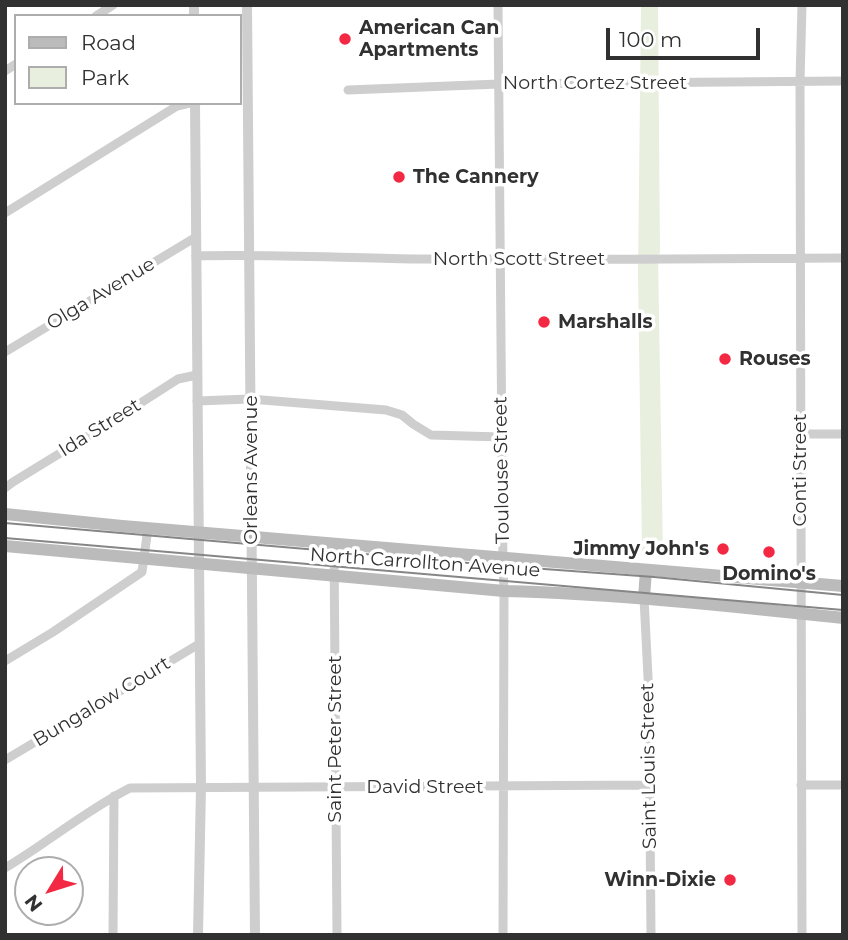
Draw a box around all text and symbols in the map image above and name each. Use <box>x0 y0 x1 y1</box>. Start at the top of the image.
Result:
legend <box>14 14 242 105</box>
scale bar <box>610 14 764 58</box>
place label: American Can Apartments <box>359 17 499 61</box>
text: 100 m <box>619 27 682 52</box>
text: Road <box>81 30 136 55</box>
marker: American Can Apartments <box>337 31 353 47</box>
text: Park <box>81 65 129 90</box>
street label: North Cortez Street <box>503 72 687 94</box>
place label: The Cannery <box>413 166 539 188</box>
marker: The Cannery <box>391 169 407 185</box>
street label: North Scott Street <box>433 248 605 270</box>
street label: Olga Avenue <box>43 253 159 335</box>
place label: Marshalls <box>558 311 653 333</box>
marker: Marshalls <box>536 314 552 330</box>
place label: Rouses <box>739 348 811 370</box>
marker: Rouses <box>717 351 733 367</box>
street label: Ida Street <box>55 394 145 462</box>
street label: Orleans Avenue <box>240 395 262 545</box>
street label: Toulouse Street <box>489 396 515 544</box>
street label: Conti Street <box>789 413 811 527</box>
place label: Jimmy John's <box>573 538 709 560</box>
marker: Jimmy John's <box>715 541 731 557</box>
street label: North Carrollton Avenue <box>309 544 541 582</box>
marker: Domino's <box>761 544 777 560</box>
place label: Domino's <box>722 563 816 585</box>
street label: Bungalow Court <box>29 652 175 752</box>
street label: Saint Peter Street <box>324 655 346 823</box>
street label: Saint Louis Street <box>636 683 662 849</box>
street label: David Street <box>366 776 484 798</box>
north arrow <box>14 856 84 926</box>
place label: Winn-Dixie <box>604 869 716 891</box>
marker: Winn-Dixie <box>722 872 738 888</box>
text: N <box>20 890 47 916</box>

